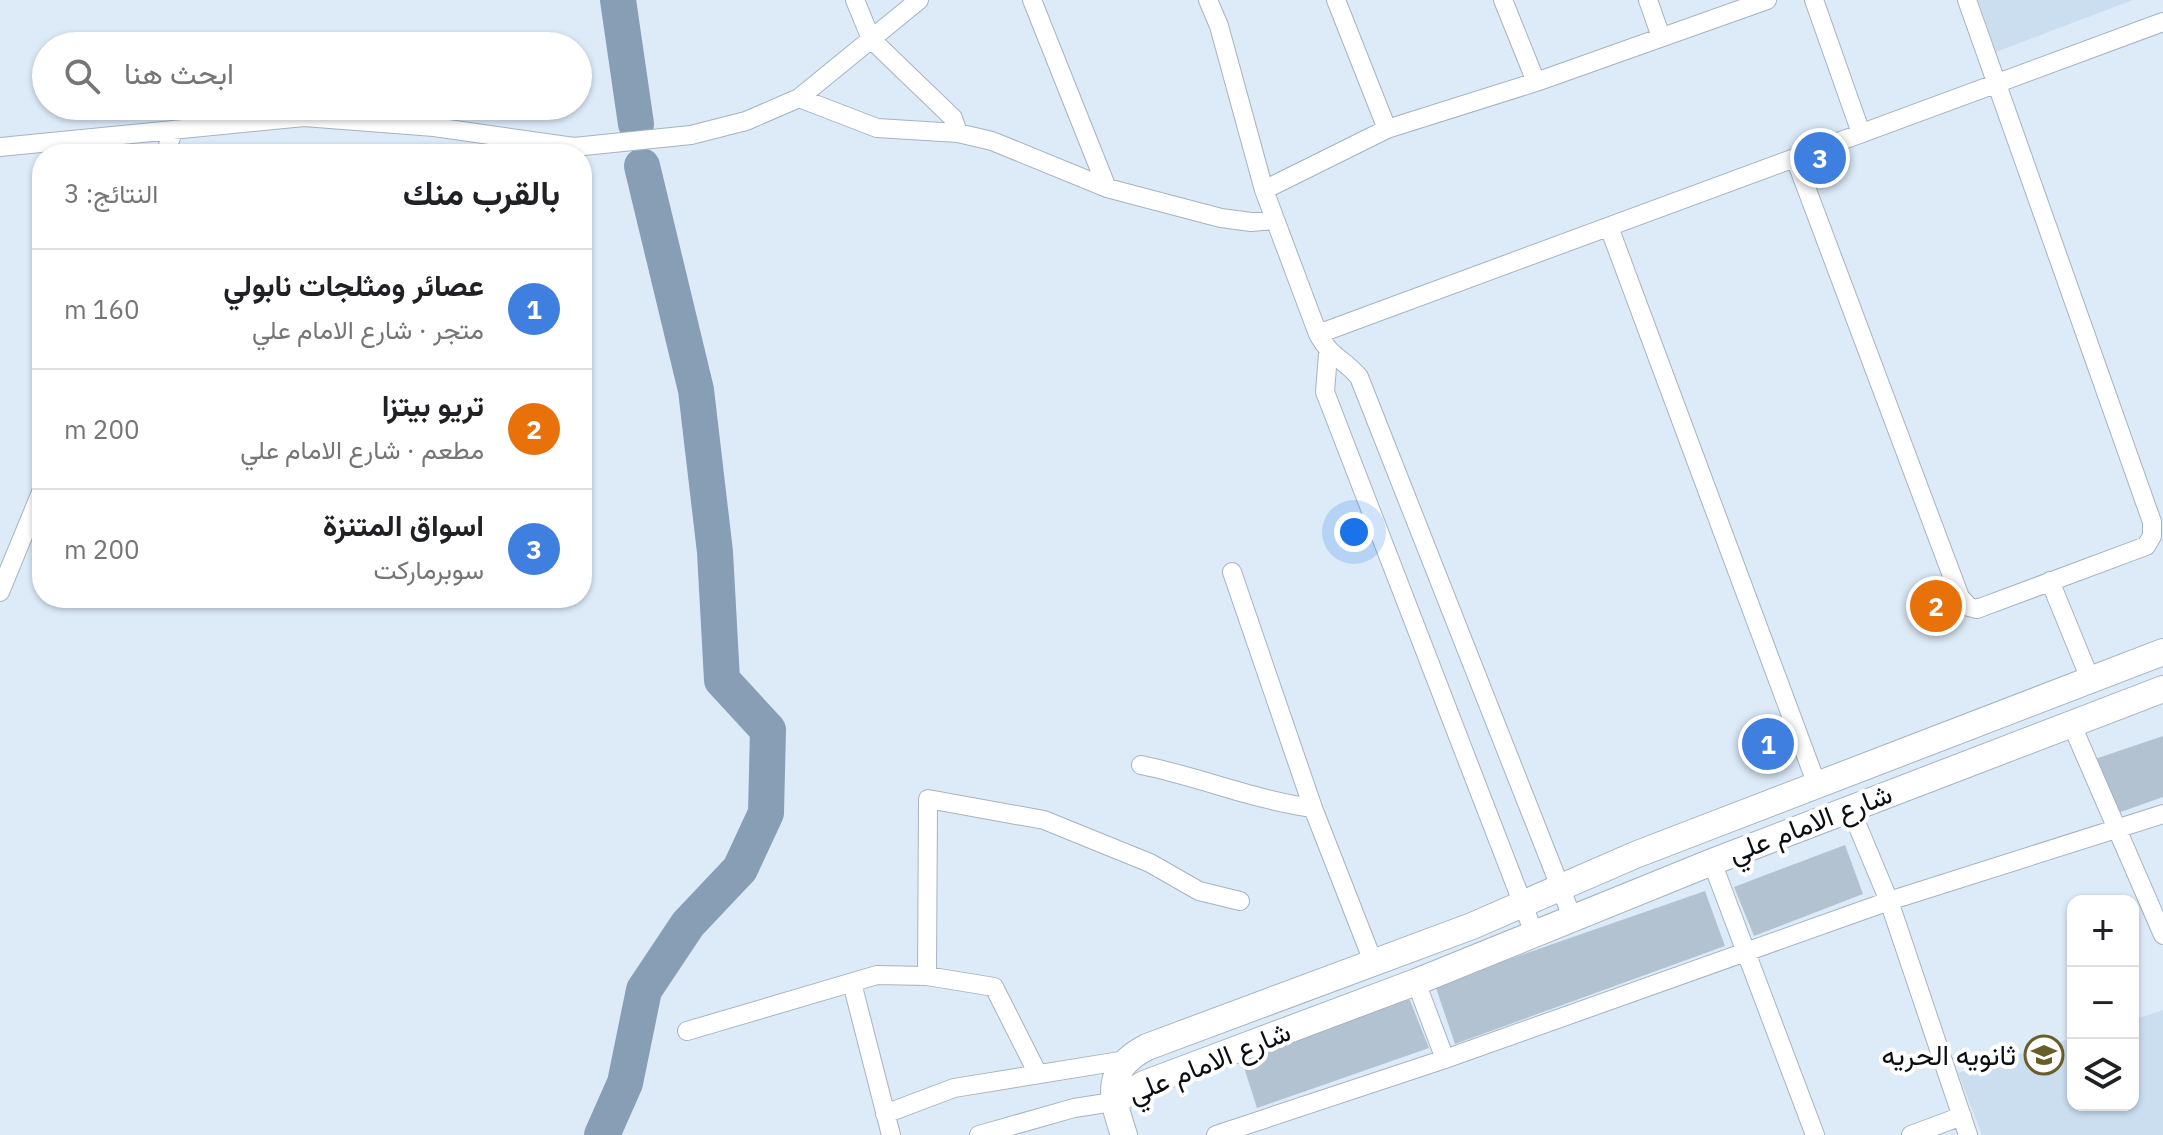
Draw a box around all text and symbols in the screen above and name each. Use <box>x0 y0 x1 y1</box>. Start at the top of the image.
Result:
search box <box>32 32 592 120</box>
text: ابحث هنا <box>124 53 234 92</box>
icon: search <box>60 54 104 98</box>
pin: 3 <box>1794 128 1846 188</box>
text: بالقرب منك <box>403 170 560 214</box>
text: النتائج: 3 <box>64 176 158 210</box>
text: عصائر ومثلجات نابولي <box>223 265 484 304</box>
text: 160 m <box>64 292 140 326</box>
text: 1 <box>526 292 542 326</box>
text: متجر · شارع الامام علي <box>252 312 484 346</box>
text: تريو بيتزا <box>382 385 484 424</box>
text: 200 m <box>64 412 140 446</box>
text: 2 <box>526 412 542 446</box>
text: مطعم · شارع الامام علي <box>240 432 484 466</box>
text: اسواق المتنزة <box>323 505 484 544</box>
your location <box>1334 512 1374 552</box>
text: 200 m <box>64 532 140 566</box>
text: 3 <box>526 532 542 566</box>
text: سوبرماركت <box>373 552 484 586</box>
pin: 2 <box>1910 576 1962 636</box>
pin: 1 <box>1742 714 1794 774</box>
street label: شارع الامام علي <box>1723 774 1899 875</box>
map controls <box>2067 895 2139 1111</box>
button: + <box>2067 895 2139 967</box>
button: − <box>2067 967 2139 1039</box>
street label: شارع الامام علي <box>1122 1012 1298 1116</box>
school or university icon: ثانويه الحريه <box>2023 1034 2065 1076</box>
place label: ثانويه الحريه <box>1881 1036 2016 1073</box>
button: layers <box>2067 1039 2139 1111</box>

